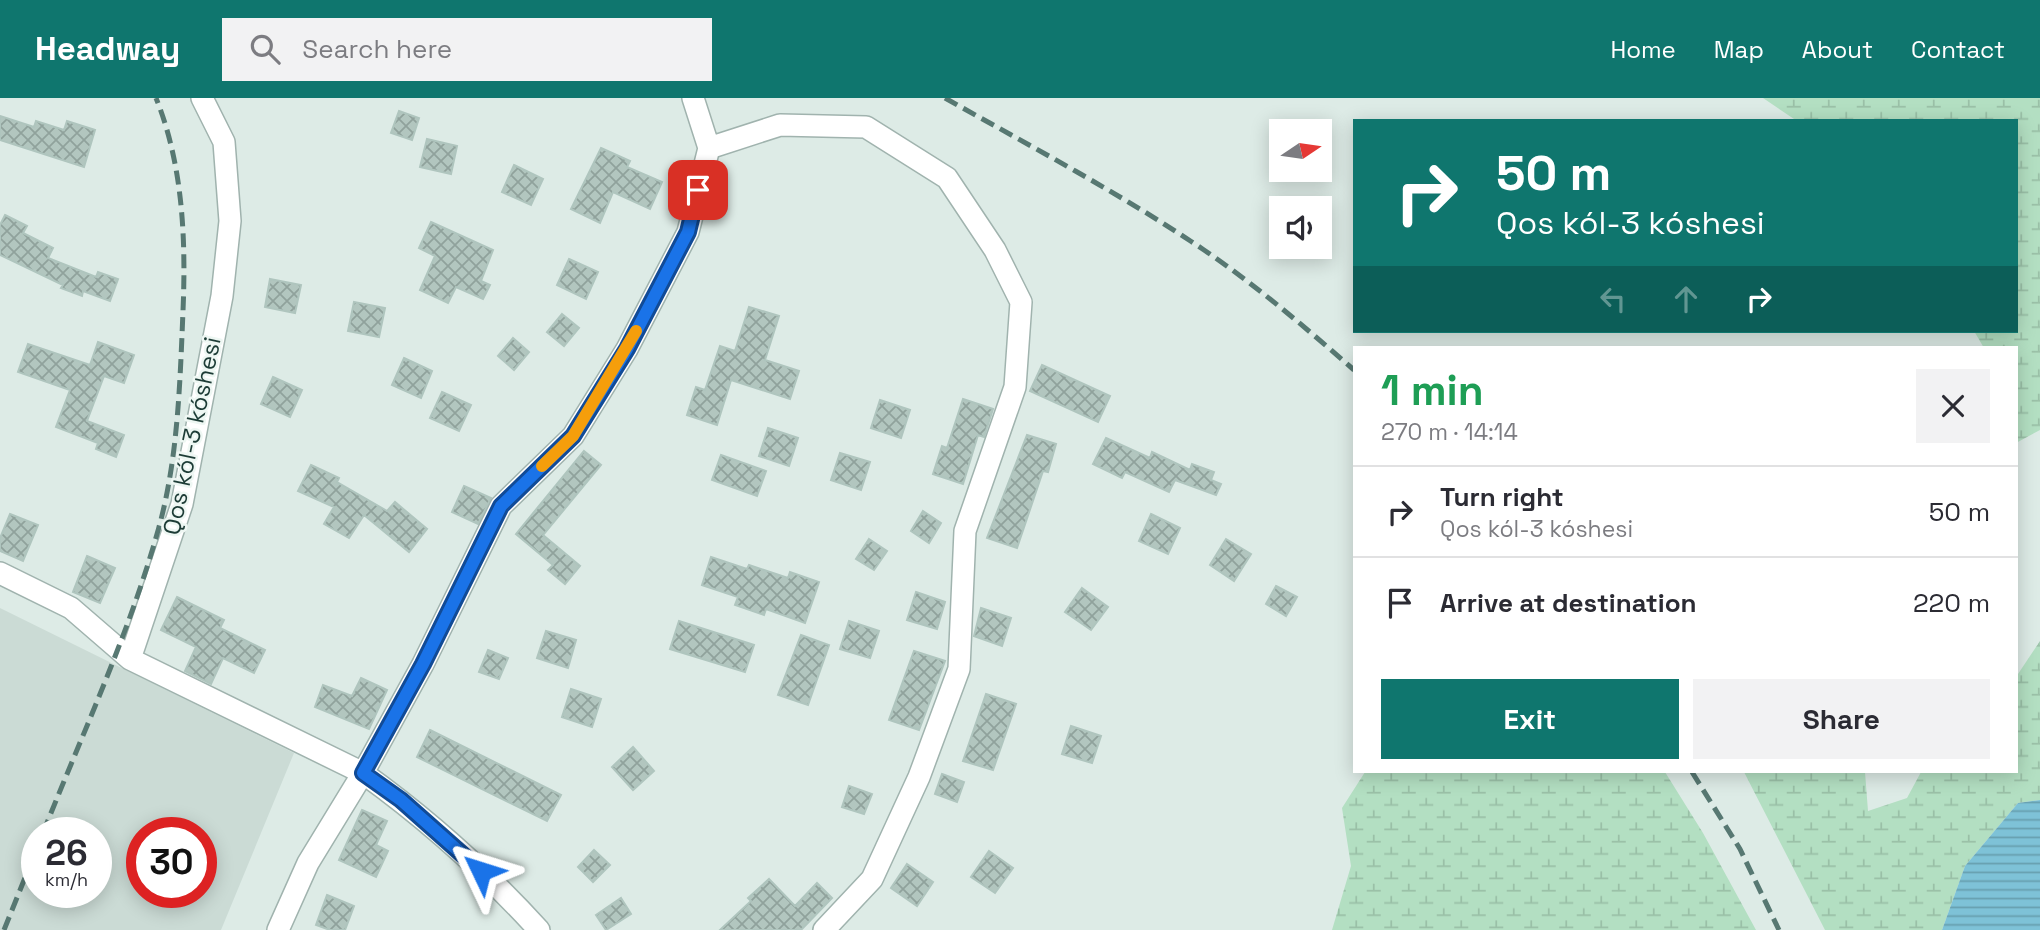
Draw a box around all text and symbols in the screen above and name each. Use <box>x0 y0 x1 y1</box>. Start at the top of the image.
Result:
search box <box>222 18 712 81</box>
text: Headway <box>35 28 180 70</box>
icon: search <box>246 30 284 68</box>
text: Search here <box>302 32 452 66</box>
text: Home <box>1610 34 1676 65</box>
text: Map <box>1714 34 1764 65</box>
text: About <box>1802 34 1873 65</box>
text: Contact <box>1911 34 2005 65</box>
north arrow <box>1269 119 1332 182</box>
map controls <box>1269 119 1332 259</box>
text: 50 m <box>1496 142 1611 204</box>
icon: right <box>1381 147 1472 238</box>
pin <box>668 160 728 220</box>
icon: arrive <box>679 171 717 209</box>
button: sound <box>1269 196 1332 259</box>
text: Qos kól-3 kóshesi <box>1496 203 1765 243</box>
icon: left <box>1594 280 1632 318</box>
icon: ahead <box>1667 280 1705 318</box>
icon: right <box>1740 280 1778 318</box>
street label: Qos kól-3 kóshesi <box>155 334 228 538</box>
text: 1 min <box>1381 364 1484 417</box>
button: close <box>1916 369 1990 443</box>
text: 270 m · 14:14 <box>1381 417 1518 447</box>
text: Turn right <box>1440 480 1564 514</box>
icon: right <box>1381 493 1419 531</box>
text: 50 m <box>1929 495 1990 529</box>
text: Qos kól-3 kóshesi <box>1440 514 1633 544</box>
icon: arrive <box>1381 584 1419 622</box>
text: Arrive at destination <box>1440 586 1697 620</box>
text: 220 m <box>1913 586 1990 620</box>
button: Exit <box>1381 679 1679 759</box>
button: Share <box>1693 679 1990 759</box>
speed limit sign: 30 <box>126 817 217 908</box>
text: 26 <box>45 831 88 875</box>
position arrow <box>444 834 518 908</box>
text: km/h <box>45 868 88 891</box>

